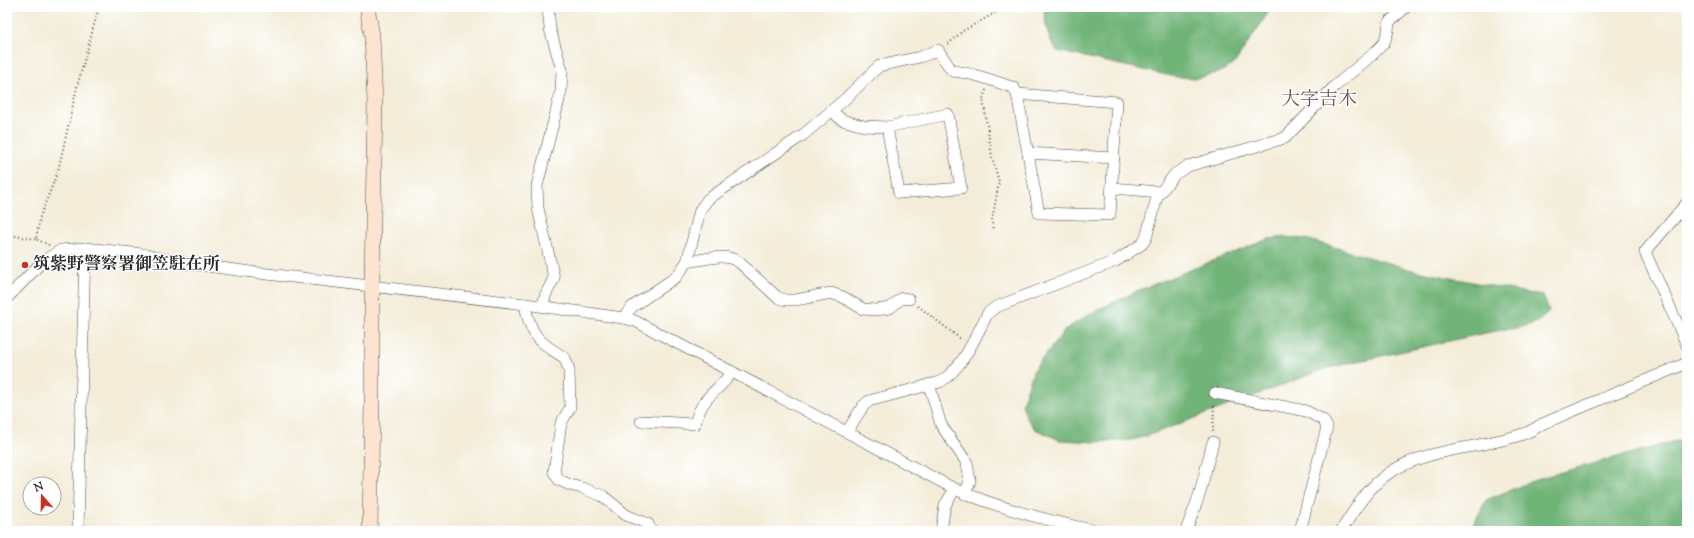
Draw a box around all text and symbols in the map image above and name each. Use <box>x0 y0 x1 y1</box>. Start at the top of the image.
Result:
district label: 大字吉木 <box>1281 87 1357 114</box>
place label: 筑紫野警察署御笠駐在所 <box>33 253 220 277</box>
marker: 筑紫野警察署御笠駐在所 <box>20 260 30 270</box>
north arrow <box>22 476 62 516</box>
text: N <box>31 478 46 497</box>

